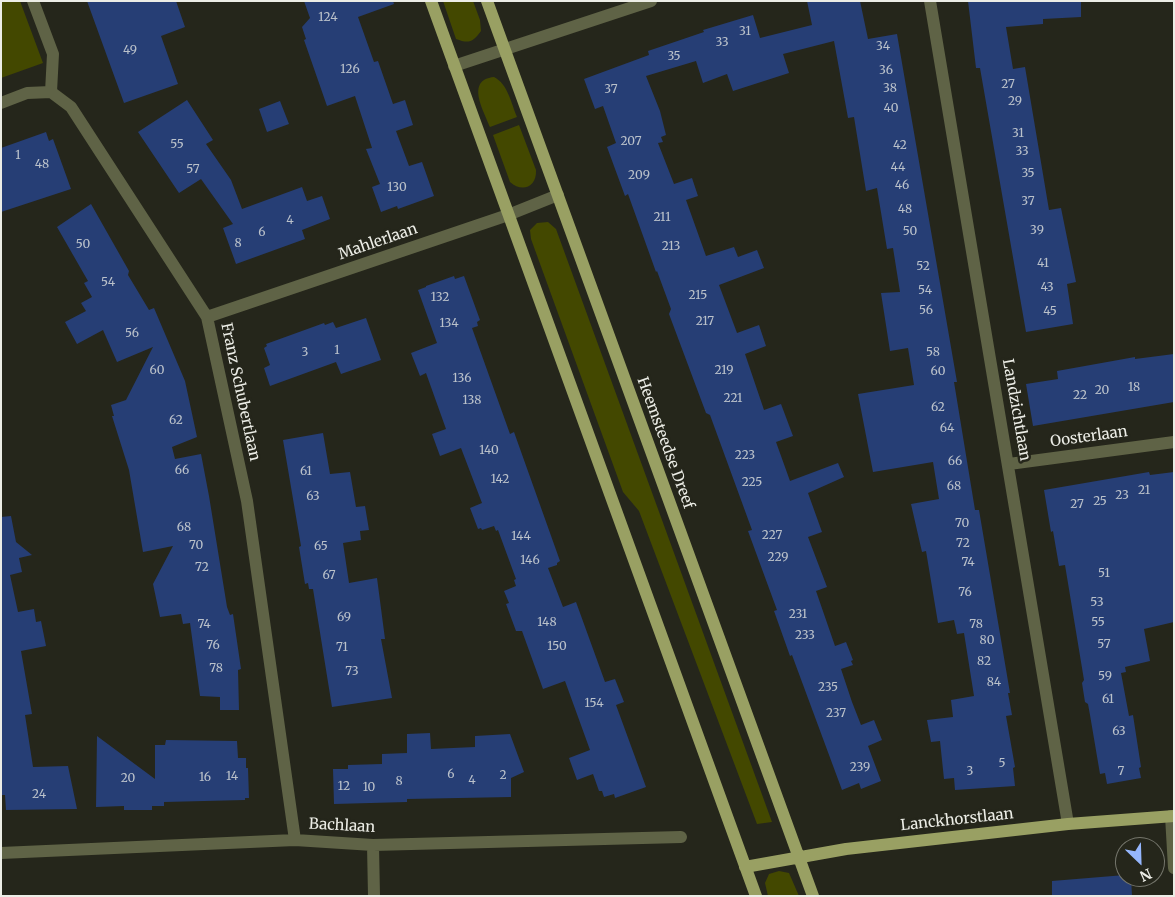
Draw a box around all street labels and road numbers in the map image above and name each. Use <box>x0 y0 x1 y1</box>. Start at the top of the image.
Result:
street label: Mahlerlaan <box>336 220 420 264</box>
street label: Franz Schubertlaan <box>217 321 263 463</box>
street label: Landzichtlaan <box>998 358 1034 462</box>
street label: Heemsteedse Dreef <box>633 375 697 511</box>
street label: Oosterlaan <box>1049 423 1129 451</box>
street label: Lanckhorstlaan <box>900 805 1014 835</box>
street label: Bachlaan <box>308 815 376 837</box>

